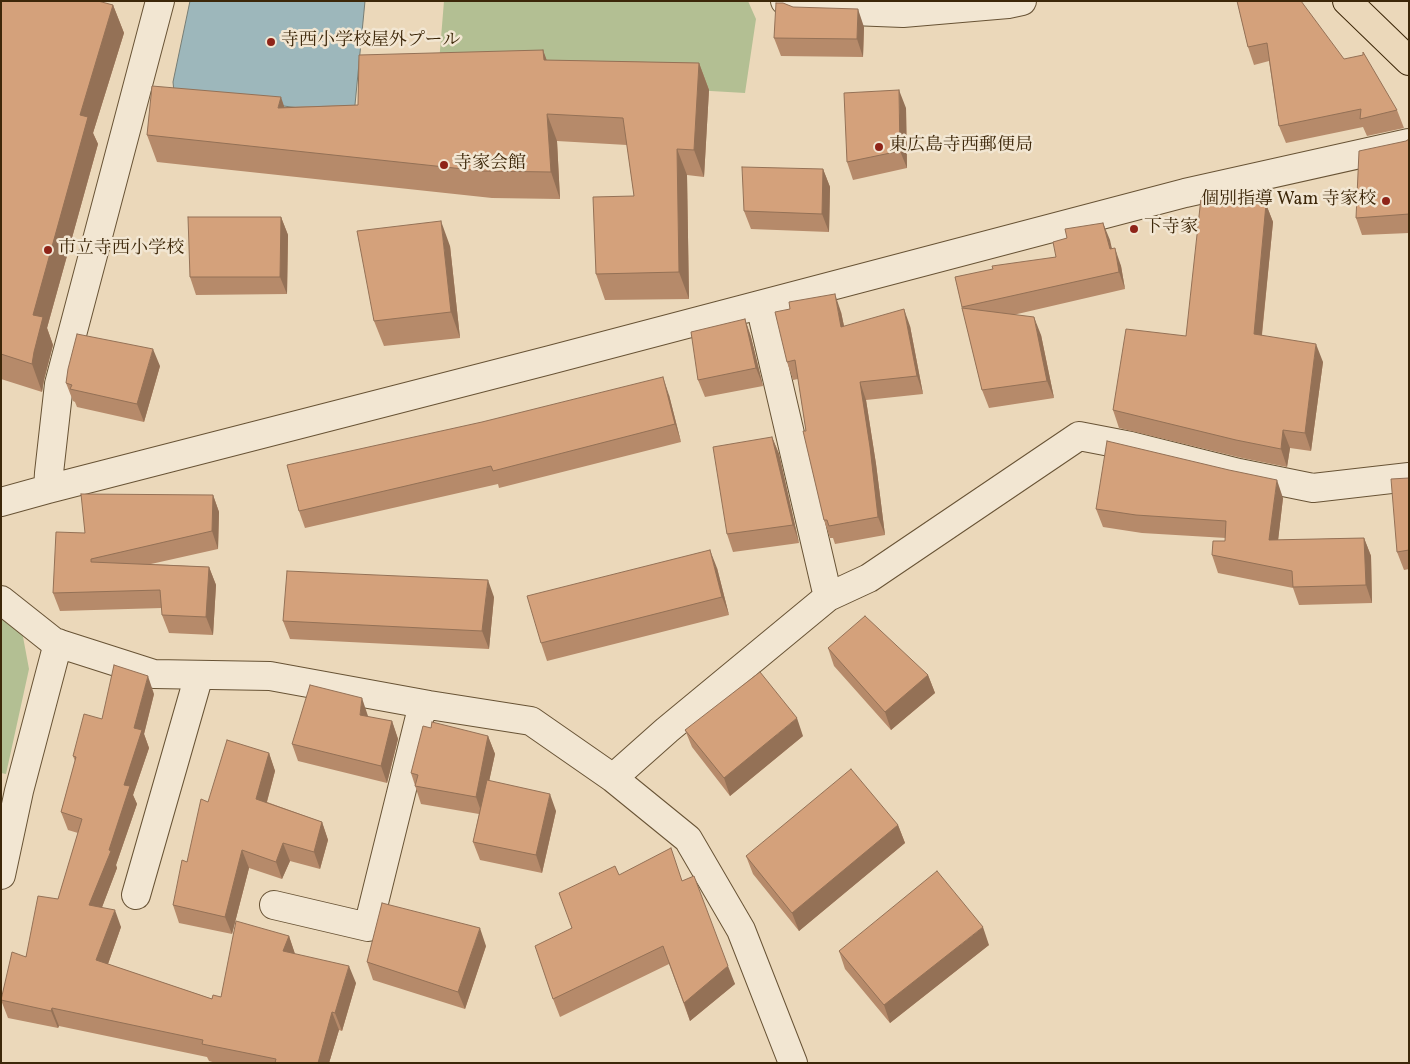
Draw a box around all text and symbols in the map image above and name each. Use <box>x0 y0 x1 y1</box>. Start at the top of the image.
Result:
place label: 寺西小学校屋外プール <box>281 31 460 53</box>
marker: 寺西小学校屋外プール <box>265 36 277 48</box>
place label: 東広島寺西郵便局 <box>889 136 1033 158</box>
marker: 東広島寺西郵便局 <box>873 141 885 153</box>
place label: 寺家会館 <box>454 154 526 176</box>
marker: 寺家会館 <box>438 159 450 171</box>
place label: 個別指導 Wam 寺家校 <box>1201 190 1376 212</box>
marker: 個別指導 Wam 寺家校 <box>1380 195 1392 207</box>
place label: 下寺家 <box>1144 218 1198 240</box>
marker: 下寺家 <box>1128 223 1140 235</box>
place label: 市立寺西小学校 <box>58 239 184 261</box>
marker: 市立寺西小学校 <box>42 244 54 256</box>

